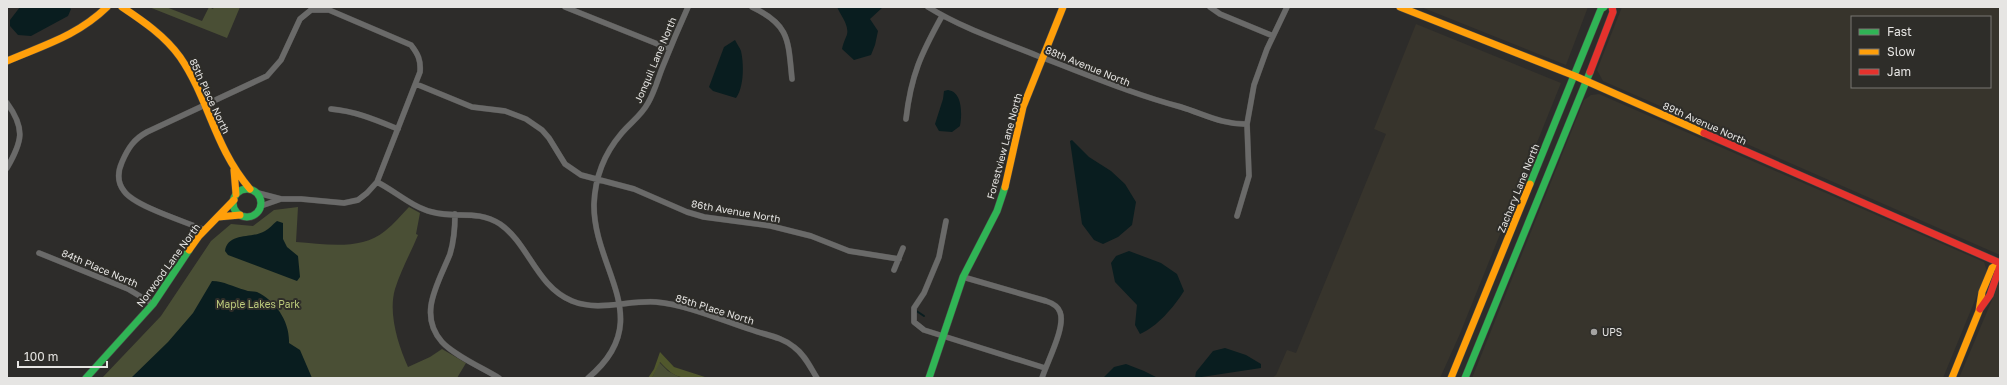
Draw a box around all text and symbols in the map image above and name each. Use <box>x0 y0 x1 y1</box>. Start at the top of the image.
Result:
street label: Jonquil Lane North <box>631 15 679 105</box>
legend <box>1851 16 1991 88</box>
text: Fast <box>1887 24 1912 39</box>
street label: 88th Avenue North <box>1044 43 1132 89</box>
text: Slow <box>1887 44 1915 59</box>
street label: 85th Place North <box>187 57 233 135</box>
text: Jam <box>1887 64 1911 79</box>
street label: Forestview Lane North <box>984 92 1024 200</box>
street label: 89th Avenue North <box>1661 99 1749 147</box>
street label: Zachary Lane North <box>1495 142 1541 234</box>
street label: 86th Avenue North <box>690 197 782 225</box>
street label: Norwood Lane North <box>134 221 202 309</box>
street label: 84th Place North <box>60 246 140 290</box>
street label: 85th Place North <box>674 291 756 327</box>
park label: Maple Lakes Park <box>216 298 300 310</box>
place label: UPS <box>1602 326 1622 338</box>
marker: UPS <box>1589 327 1599 337</box>
scale bar <box>18 343 107 369</box>
text: 100 m <box>24 349 58 364</box>

